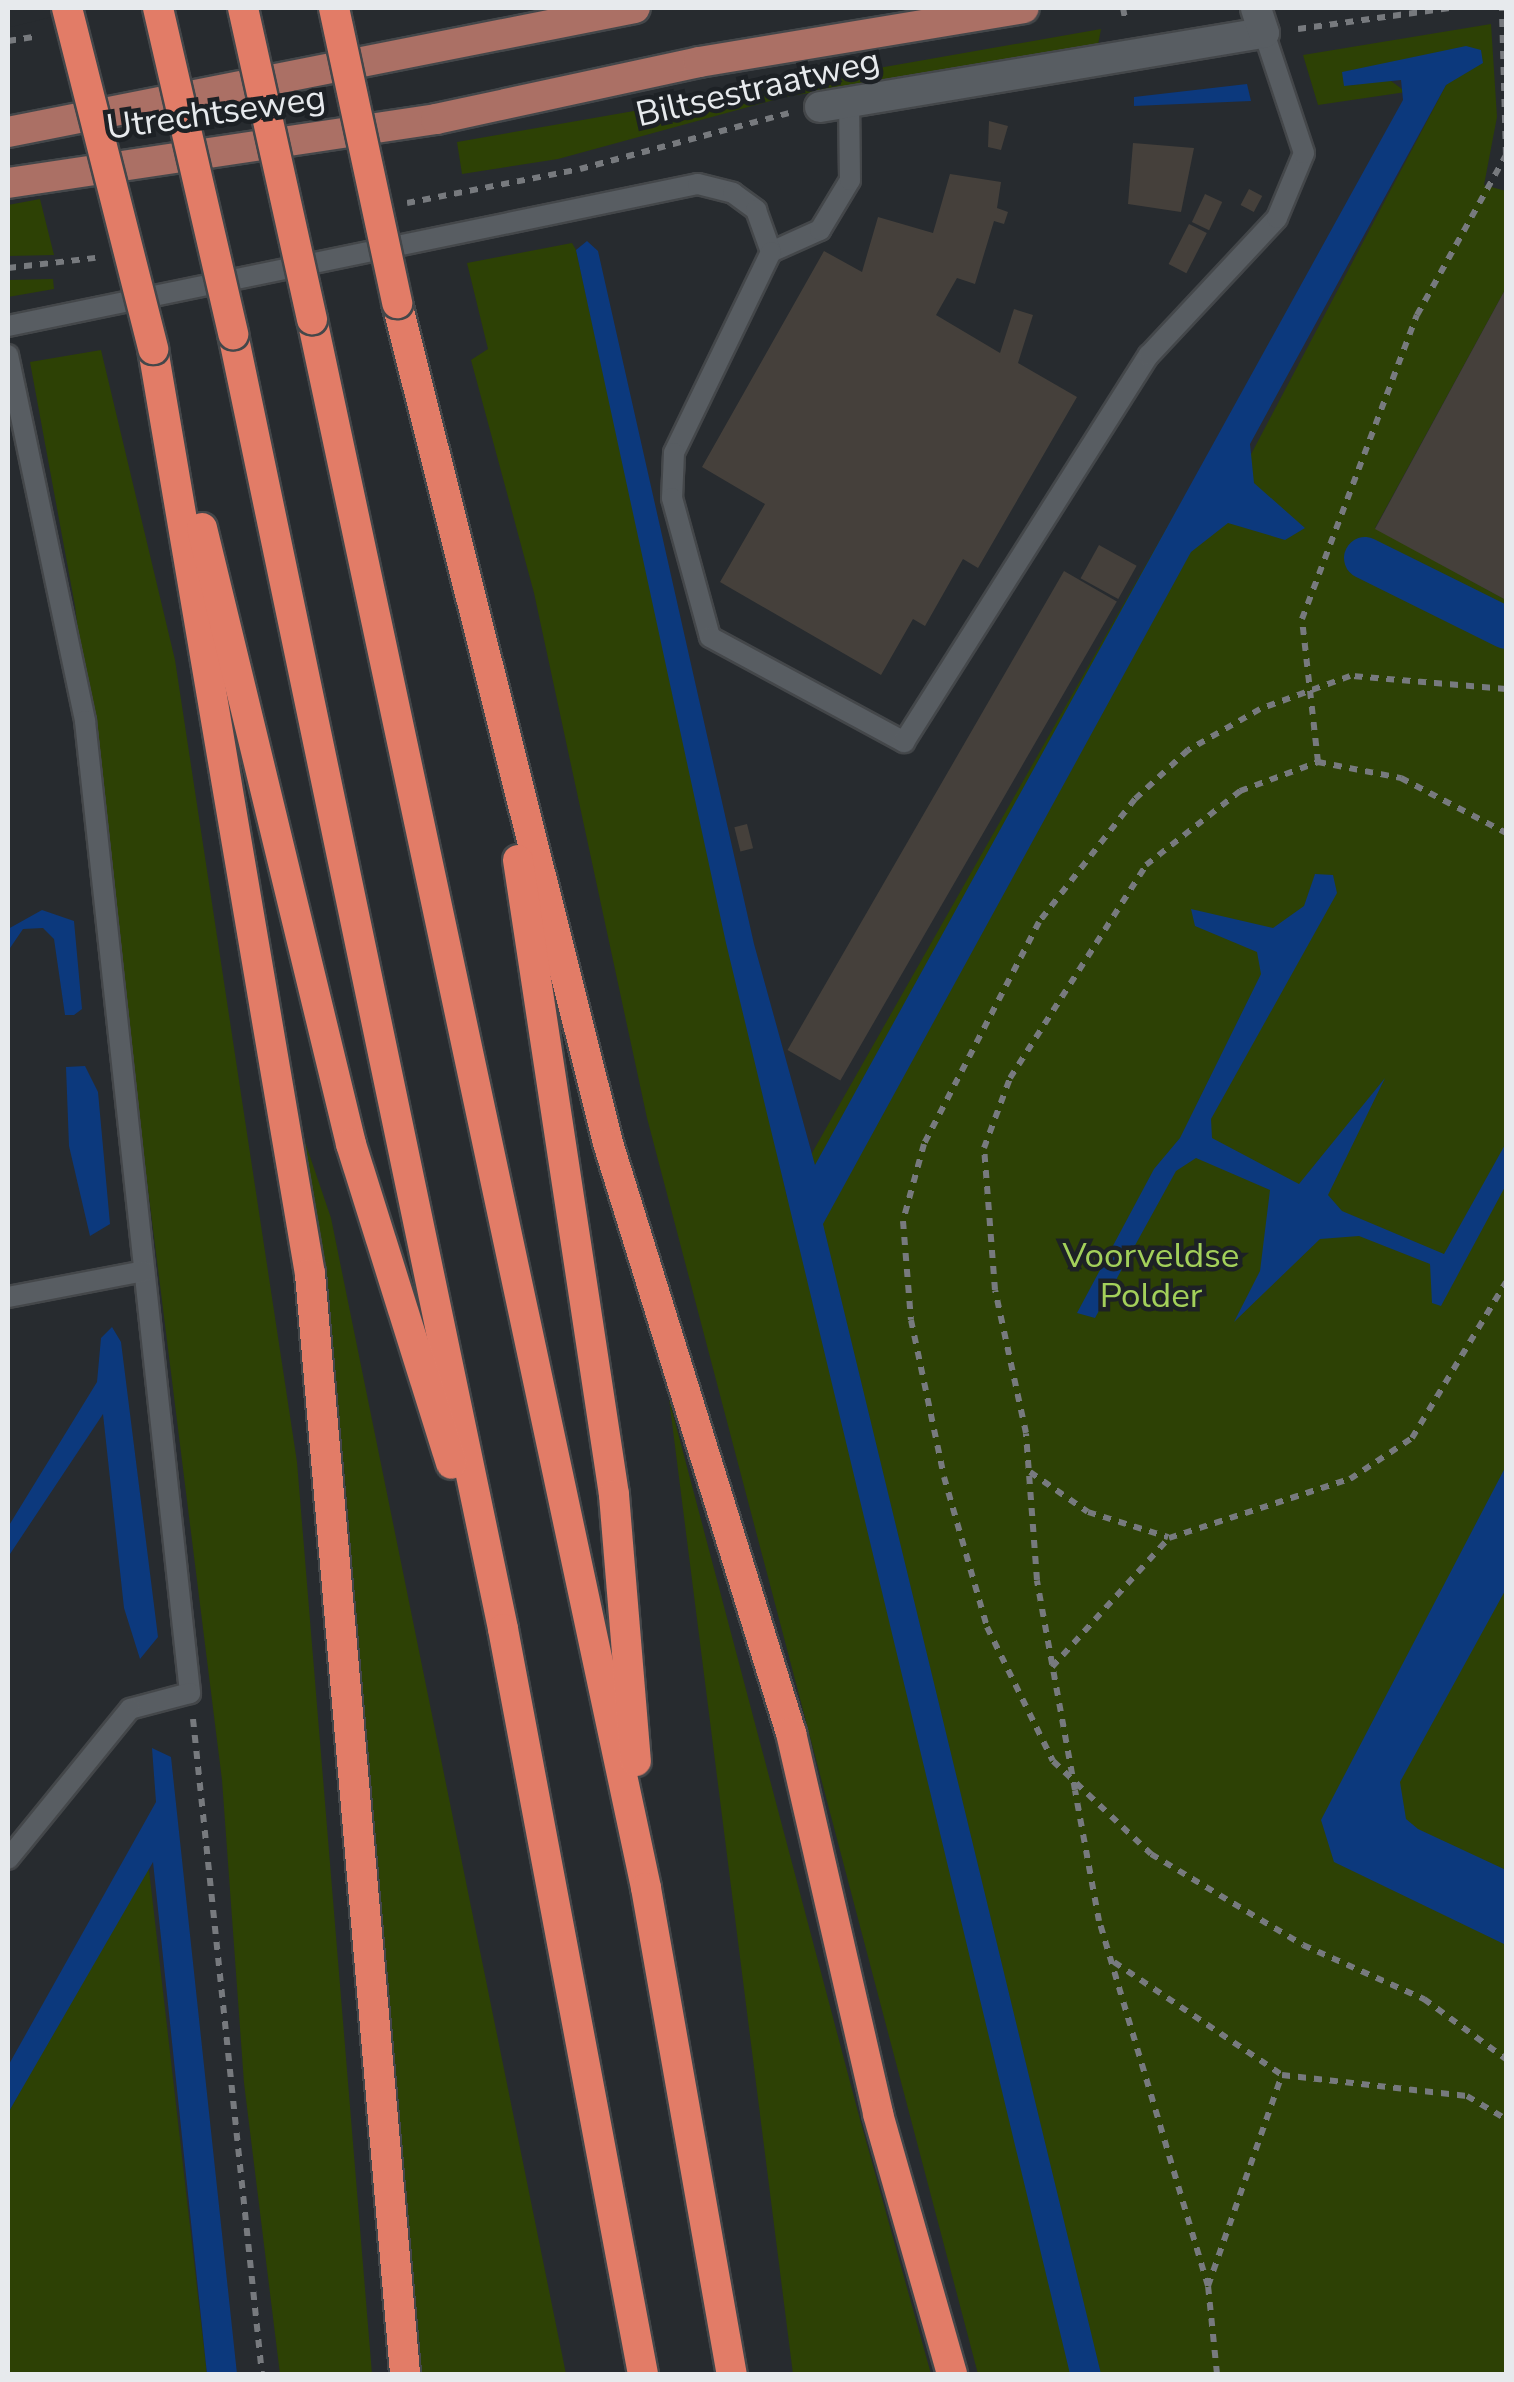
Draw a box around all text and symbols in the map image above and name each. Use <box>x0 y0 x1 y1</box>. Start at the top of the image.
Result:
street label: Biltsestraatweg <box>632 40 884 136</box>
street label: Utrechtseweg <box>104 77 328 149</box>
park label: Voorveldse Polder <box>1063 1235 1239 1317</box>

